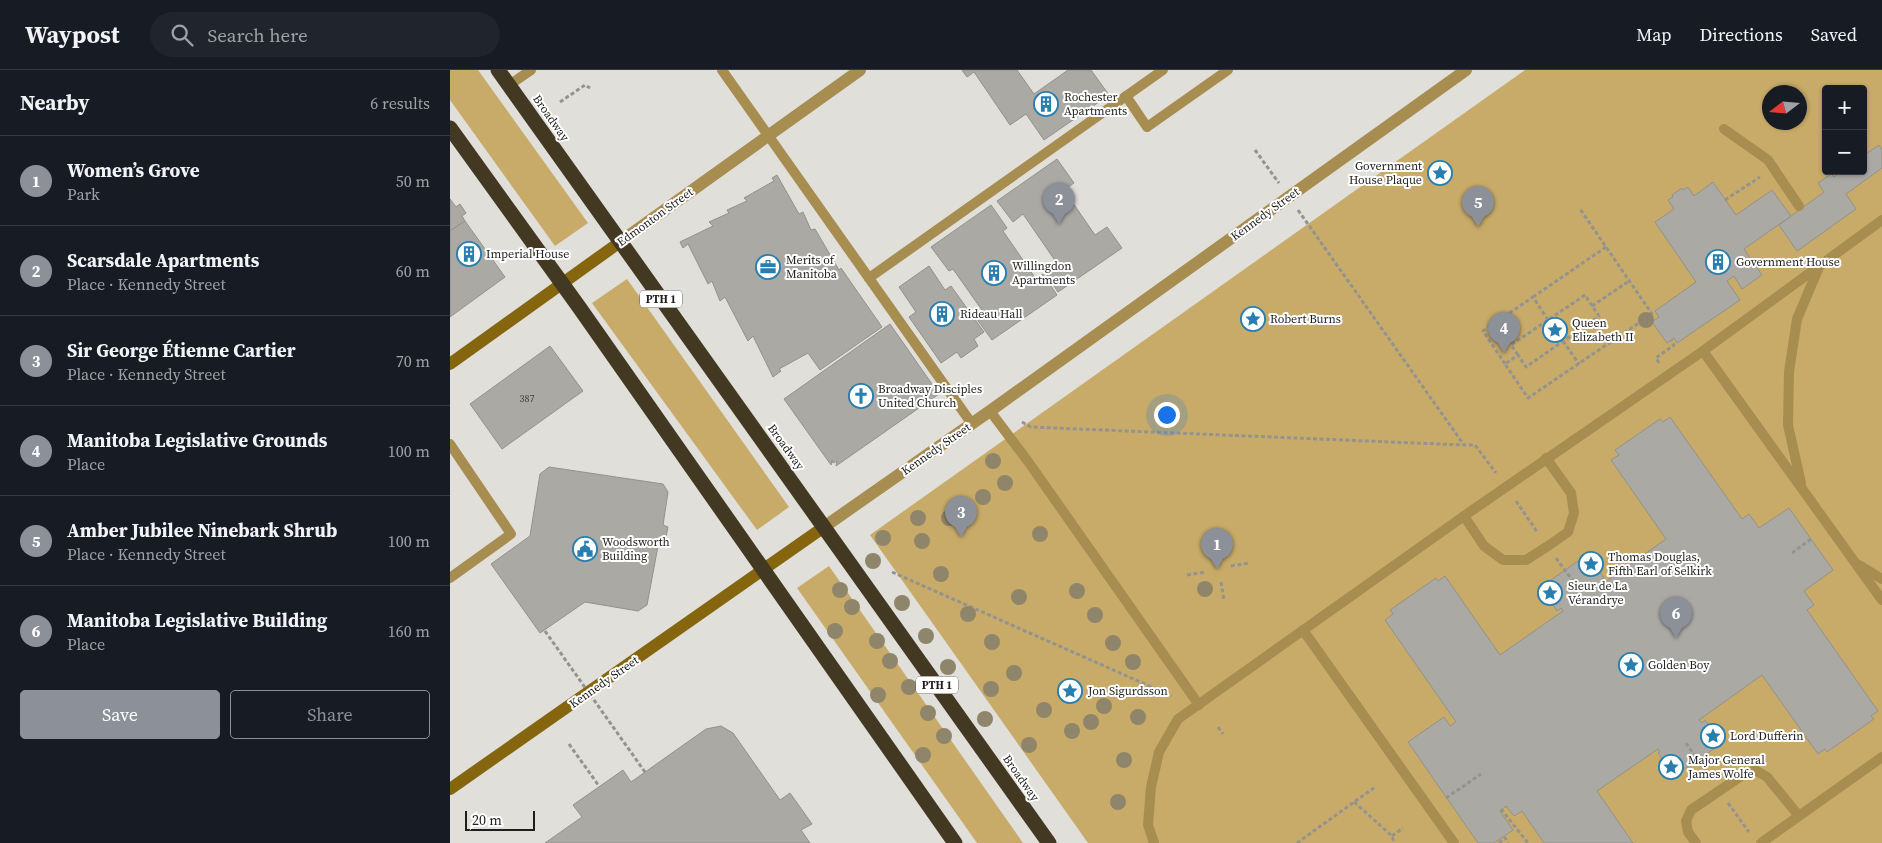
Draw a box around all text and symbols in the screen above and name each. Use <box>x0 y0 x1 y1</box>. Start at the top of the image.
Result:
search box <box>150 12 500 57</box>
text: Waypost <box>25 18 120 51</box>
icon: search <box>168 21 196 49</box>
text: Search here <box>208 22 308 48</box>
text: Map <box>1636 22 1672 47</box>
text: Directions <box>1700 22 1783 47</box>
text: Saved <box>1811 22 1857 47</box>
north arrow <box>1762 85 1807 130</box>
map controls <box>1822 85 1867 175</box>
button: + <box>1822 85 1867 130</box>
text: Nearby <box>20 88 90 117</box>
place label: Rochester Apartments <box>1064 89 1127 119</box>
building icon: Rochester Apartments <box>1033 91 1059 117</box>
text: 6 results <box>370 92 430 114</box>
street label: Broadway <box>529 92 573 145</box>
button: − <box>1822 130 1867 175</box>
text: Women’s Grove <box>67 157 200 183</box>
place label: Government House Plaque <box>1349 158 1422 188</box>
place icon: Government House Plaque <box>1427 160 1453 186</box>
text: 1 <box>32 170 40 192</box>
text: 50 m <box>396 170 430 192</box>
text: Park <box>67 183 100 205</box>
pin: 2 <box>1043 183 1075 224</box>
street label: Edmonton Street <box>614 184 696 250</box>
street label: Kennedy Street <box>1227 184 1303 244</box>
pin: 5 <box>1462 186 1494 227</box>
building icon: Imperial House <box>456 241 482 267</box>
place label: Imperial House <box>486 246 569 262</box>
text: Scarsdale Apartments <box>67 247 259 273</box>
building icon: Government House <box>1705 249 1731 275</box>
place label: Merits of Manitoba <box>786 252 838 282</box>
office icon: Merits of Manitoba <box>755 254 781 280</box>
place label: Government House <box>1736 254 1840 270</box>
place label: Willingdon Apartments <box>1012 258 1075 288</box>
text: 2 <box>32 260 40 282</box>
text: 60 m <box>396 260 430 282</box>
building icon: Willingdon Apartments <box>981 260 1007 286</box>
text: Place · Kennedy Street <box>67 273 226 295</box>
road number: PTH 1 <box>640 290 682 308</box>
building icon: Rideau Hall <box>929 301 955 327</box>
place label: Rideau Hall <box>960 306 1023 322</box>
place icon: Robert Burns <box>1240 306 1266 332</box>
place label: Robert Burns <box>1270 311 1341 327</box>
pin: 4 <box>1488 312 1520 353</box>
place label: Queen Elizabeth II <box>1572 315 1634 345</box>
place icon: Queen Elizabeth II <box>1542 317 1568 343</box>
text: Sir George Étienne Cartier <box>67 337 296 363</box>
text: 3 <box>32 350 40 372</box>
text: 70 m <box>396 350 430 372</box>
text: Place · Kennedy Street <box>67 363 226 385</box>
place label: Broadway Disciples United Church <box>878 381 982 411</box>
church icon: Broadway Disciples United Church <box>848 383 874 409</box>
house number: 387 <box>520 392 535 405</box>
your location <box>1154 402 1180 428</box>
street label: Kennedy Street <box>898 419 974 479</box>
street label: Broadway <box>764 421 809 474</box>
text: Manitoba Legislative Grounds <box>67 427 327 453</box>
text: 4 <box>32 440 40 462</box>
text: 100 m <box>388 440 430 462</box>
text: Place <box>67 453 105 475</box>
pin: 3 <box>945 496 977 537</box>
text: Amber Jubilee Ninebark Shrub <box>67 517 337 543</box>
pin: 1 <box>1201 528 1233 569</box>
text: 5 <box>32 530 40 552</box>
text: 100 m <box>388 530 430 552</box>
place label: Woodsworth Building <box>602 534 670 564</box>
public building icon: Woodsworth Building <box>572 536 598 562</box>
text: Place · Kennedy Street <box>67 543 226 565</box>
place label: Thomas Douglas, Fifth Earl of Selkirk <box>1608 549 1712 579</box>
place icon: Thomas Douglas, Fifth Earl of Selkirk <box>1578 551 1604 577</box>
place label: Sieur de La Vérandrye <box>1568 578 1629 608</box>
place icon: Sieur de La Vérandrye <box>1537 580 1563 606</box>
pin: 6 <box>1660 597 1692 638</box>
text: Manitoba Legislative Building <box>67 607 327 633</box>
text: 6 <box>32 620 40 642</box>
text: 160 m <box>388 620 430 642</box>
text: Place <box>67 633 105 655</box>
street label: Kennedy Street <box>566 652 642 712</box>
place icon: Golden Boy <box>1618 652 1644 678</box>
place label: Golden Boy <box>1648 657 1710 673</box>
road number: PTH 1 <box>916 676 958 694</box>
place icon: Jon Sigurdsson <box>1057 678 1083 704</box>
place label: Jon Sigurdsson <box>1087 683 1168 699</box>
button: Save <box>20 690 220 739</box>
button: Share <box>230 690 430 739</box>
place icon: Lord Dufferin <box>1700 723 1726 749</box>
place label: Lord Dufferin <box>1730 728 1804 744</box>
street label: Broadway <box>999 752 1043 805</box>
place label: Major General James Wolfe <box>1687 752 1765 782</box>
place icon: Major General James Wolfe <box>1658 754 1684 780</box>
scale bar <box>465 808 535 831</box>
text: 20 m <box>472 810 502 830</box>

